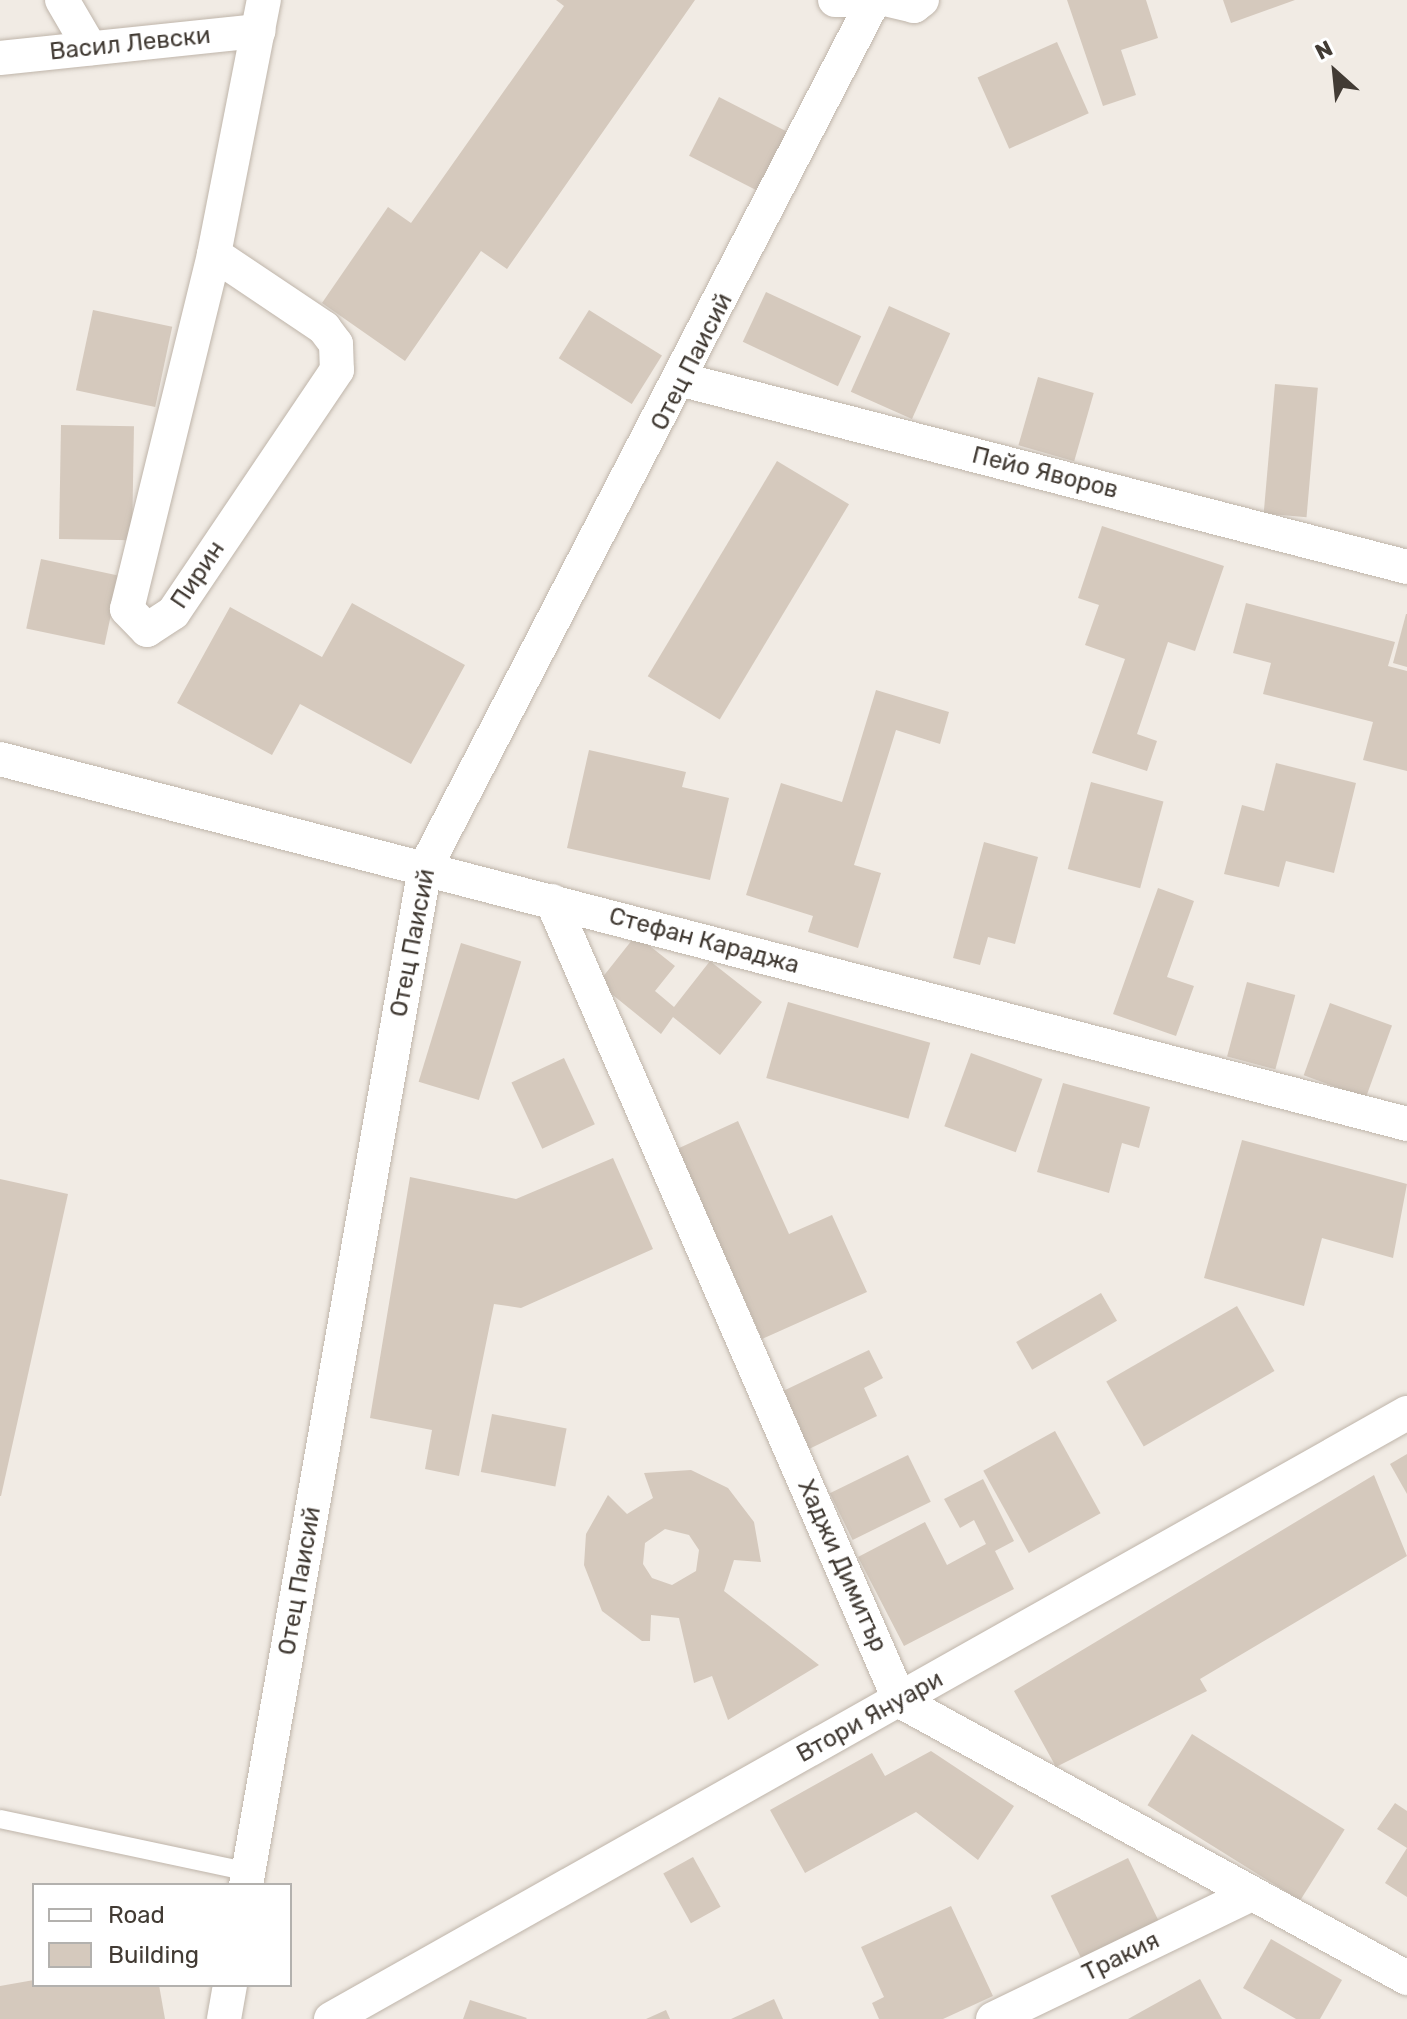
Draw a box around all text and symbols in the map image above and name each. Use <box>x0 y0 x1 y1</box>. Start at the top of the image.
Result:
street label: Васил Левски <box>48 21 212 67</box>
north arrow <box>1295 32 1375 112</box>
text: N <box>1311 35 1337 66</box>
street label: Отец Паисий <box>645 289 739 435</box>
street label: Пейо Яворов <box>969 441 1121 505</box>
street label: Пирин <box>165 536 231 614</box>
street label: Отец Паисий <box>385 867 441 1019</box>
street label: Стефан Караджа <box>606 902 802 980</box>
street label: Хаджи Димитър <box>791 1475 893 1657</box>
street label: Отец Паисий <box>273 1505 327 1657</box>
street label: Втори Януари <box>792 1665 948 1769</box>
legend <box>32 1883 292 1987</box>
text: Road <box>108 1901 165 1929</box>
street label: Тракия <box>1078 1926 1164 1988</box>
text: Building <box>108 1941 199 1969</box>

